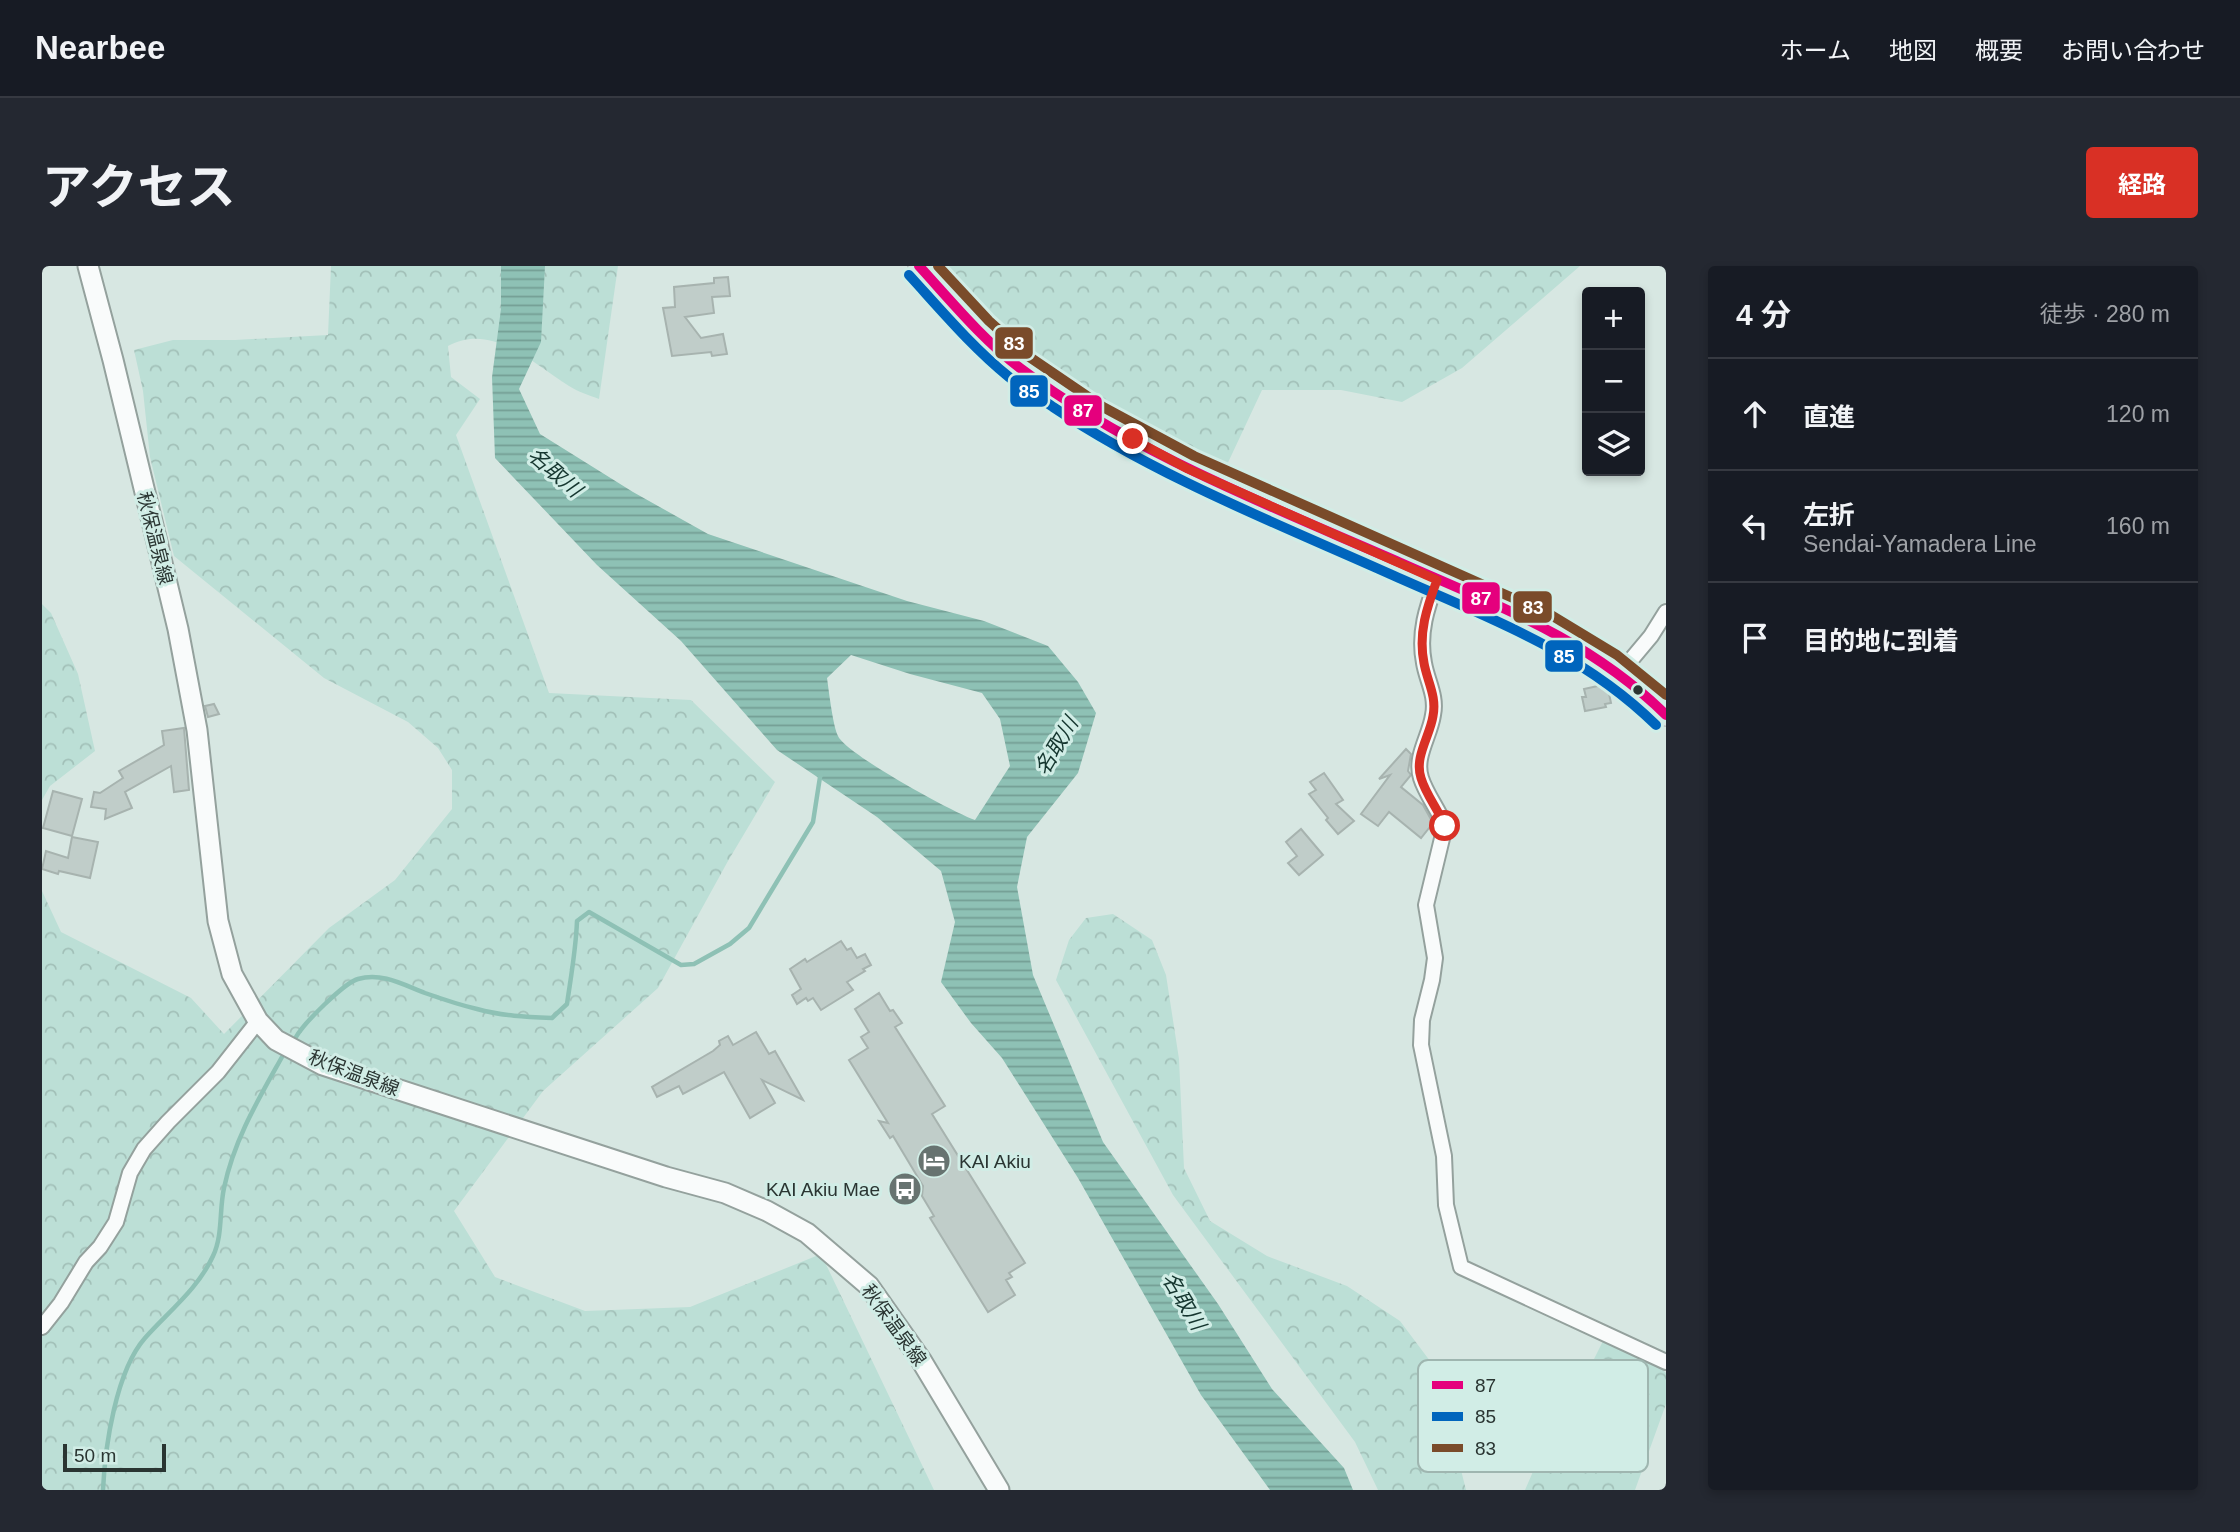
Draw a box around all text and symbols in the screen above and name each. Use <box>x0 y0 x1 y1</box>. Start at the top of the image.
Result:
text: Nearbee <box>35 29 165 66</box>
text: ホーム <box>1780 37 1851 64</box>
text: 地図 <box>1889 37 1937 64</box>
text: 概要 <box>1975 37 2023 64</box>
text: お問い合わせ <box>2061 37 2205 64</box>
button: 経路 <box>2086 147 2198 218</box>
text: アクセス <box>42 160 236 214</box>
map controls <box>1582 287 1645 476</box>
button: + <box>1582 287 1645 350</box>
text: 4 分 <box>1736 298 1791 331</box>
text: 徒歩 · 280 m <box>2040 301 2170 327</box>
line badge: 83 <box>994 326 1034 360</box>
text: 83 <box>1003 333 1025 354</box>
button: − <box>1582 350 1645 413</box>
line badge: 85 <box>1009 374 1049 408</box>
text: 85 <box>1018 381 1040 402</box>
line badge: 87 <box>1063 394 1103 427</box>
icon: ahead <box>1736 395 1774 433</box>
text: 87 <box>1072 400 1094 421</box>
text: 120 m <box>2106 401 2170 427</box>
text: 直進 <box>1803 402 1855 432</box>
button: layers <box>1582 413 1645 476</box>
route end <box>1117 423 1148 454</box>
water label: 名取川 <box>524 443 588 503</box>
street label: 秋保温泉線 <box>133 489 177 587</box>
text: 左折 <box>1803 500 1855 530</box>
icon: left <box>1736 507 1774 545</box>
text: 160 m <box>2106 513 2170 539</box>
text: Sendai-Yamadera Line <box>1803 531 2037 557</box>
line badge: 87 <box>1461 581 1501 615</box>
text: 87 <box>1470 588 1492 609</box>
line badge: 83 <box>1512 590 1553 624</box>
text: 83 <box>1522 597 1544 618</box>
icon: arrive <box>1736 619 1774 657</box>
text: 目的地に到着 <box>1803 626 1959 656</box>
line badge: 85 <box>1544 639 1584 673</box>
text: 85 <box>1553 646 1575 667</box>
unlabelled marker <box>1631 683 1645 697</box>
water label: 名取川 <box>1030 711 1083 779</box>
route start <box>1429 810 1460 841</box>
street label: 秋保温泉線 <box>306 1046 402 1100</box>
hotel icon: KAI Akiu <box>915 1142 953 1180</box>
place label: KAI Akiu <box>959 1151 1031 1172</box>
bus stop icon: KAI Akiu Mae <box>886 1170 924 1208</box>
place label: KAI Akiu Mae <box>766 1179 880 1200</box>
water label: 名取川 <box>1158 1268 1211 1336</box>
street label: 秋保温泉線 <box>858 1280 930 1370</box>
legend <box>1418 1360 1648 1472</box>
text: 87 <box>1475 1375 1496 1396</box>
text: 85 <box>1475 1406 1496 1427</box>
text: 83 <box>1475 1438 1496 1459</box>
scale bar <box>63 1441 166 1473</box>
text: 50 m <box>74 1445 116 1466</box>

